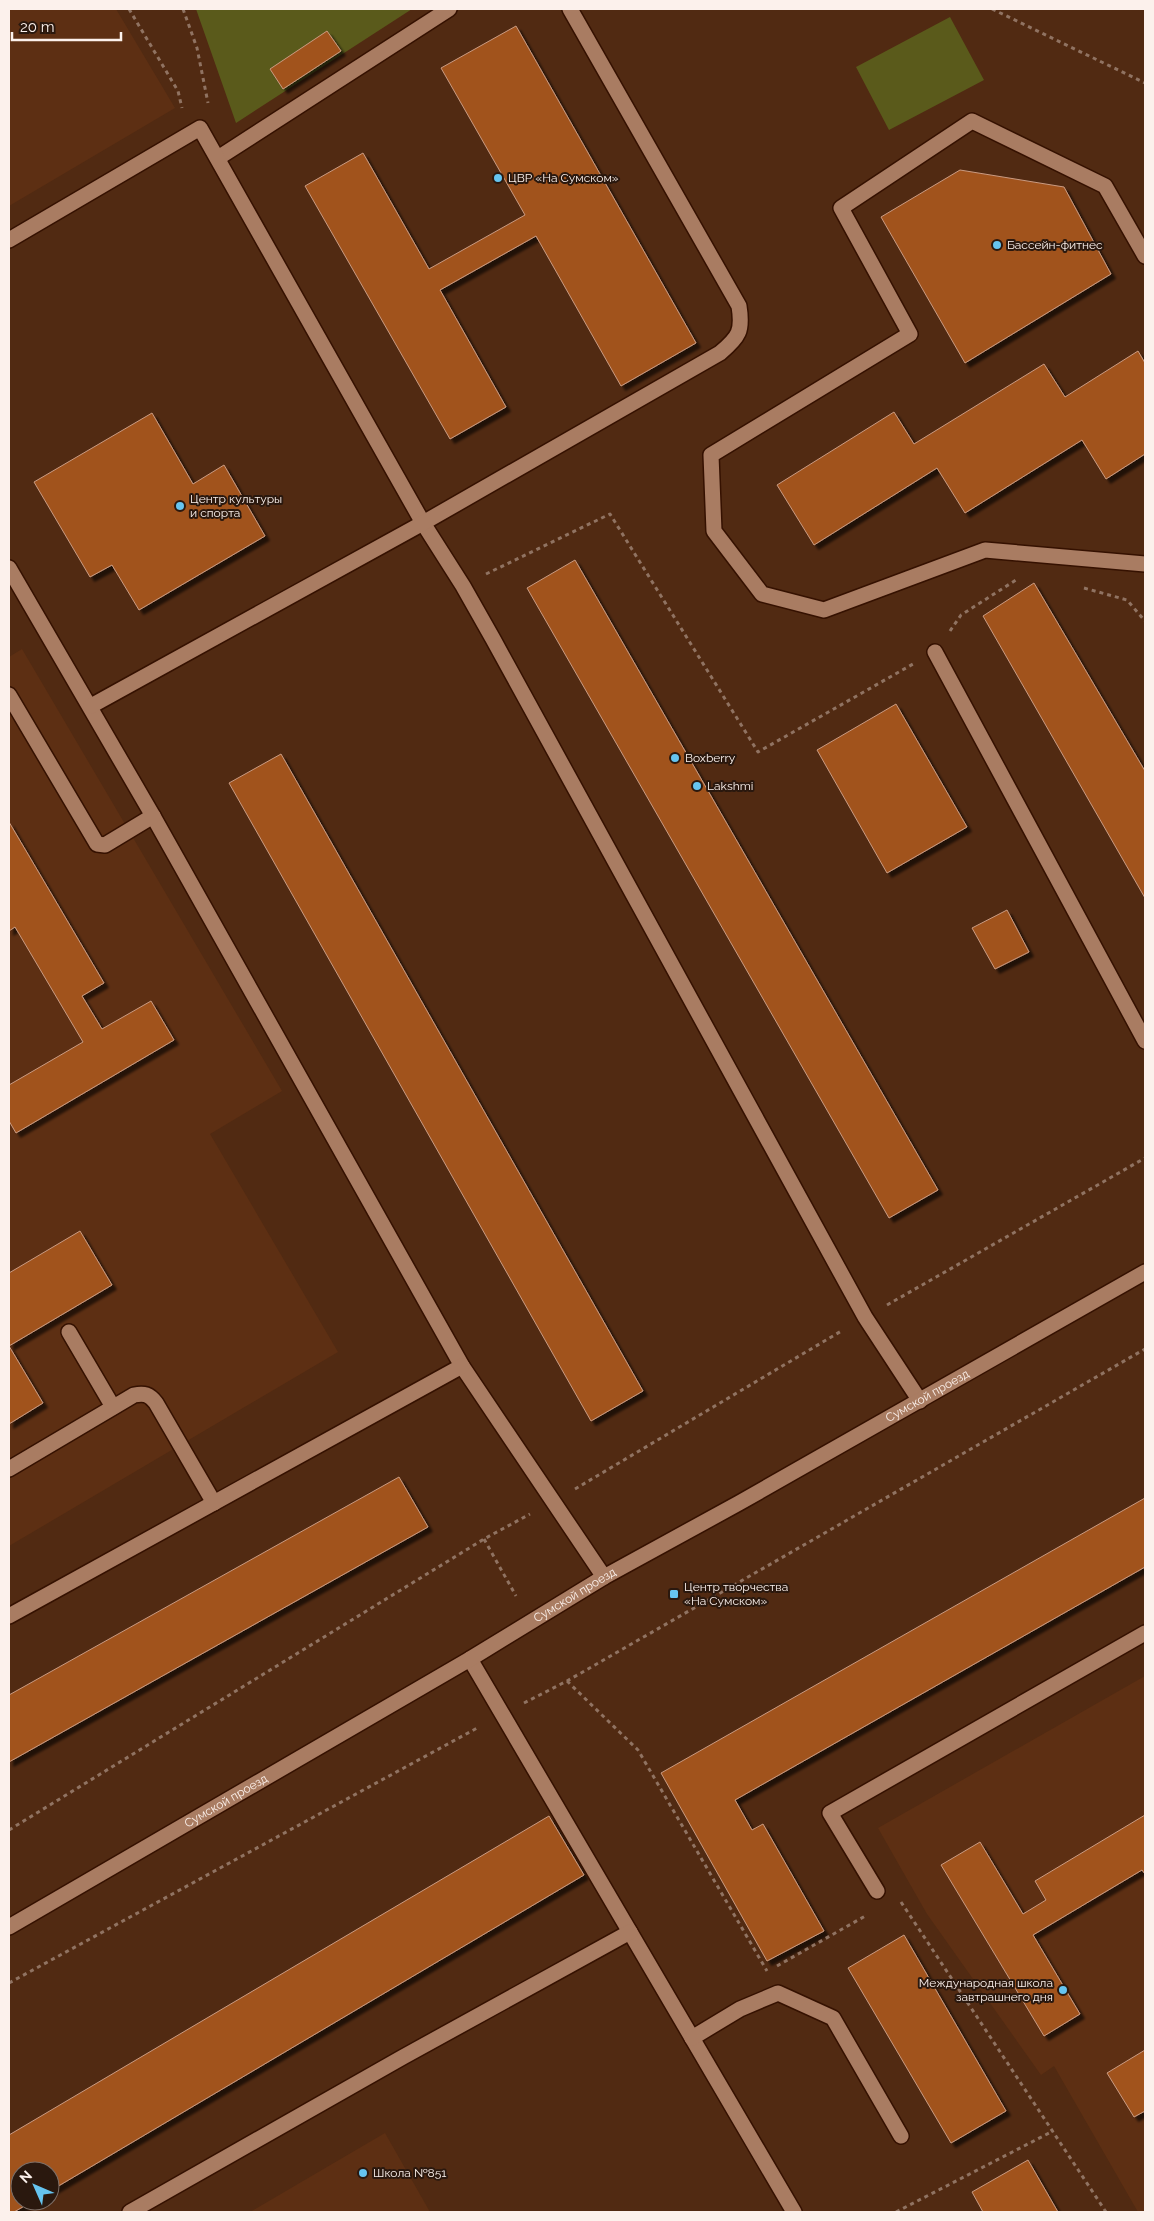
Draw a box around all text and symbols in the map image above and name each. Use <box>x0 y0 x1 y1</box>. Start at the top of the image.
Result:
scale bar <box>12 10 121 42</box>
text: 20 m <box>20 18 55 36</box>
place label: ЦВР «На Сумском» <box>508 171 619 185</box>
marker: ЦВР «На Сумском» <box>492 172 504 184</box>
place label: Бассейн-фитнес <box>1007 238 1103 252</box>
marker: Бассейн-фитнес <box>991 239 1003 251</box>
place label: Центр культуры и спорта <box>190 492 282 520</box>
marker: Центр культуры и спорта <box>174 500 186 512</box>
place label: Boxberry <box>685 751 736 765</box>
marker: Boxberry <box>669 752 681 764</box>
place label: Lakshmi <box>707 779 753 793</box>
marker: Lakshmi <box>691 780 703 792</box>
street label: Сумской проезд <box>883 1367 972 1425</box>
street label: Сумской проезд <box>531 1565 618 1625</box>
place label: Центр творчества «На Сумском» <box>684 1580 788 1608</box>
marker: Центр творчества «На Сумском» <box>668 1588 680 1600</box>
street label: Сумской проезд <box>182 1771 270 1831</box>
place label: Международная школа завтрашнего дня <box>919 1976 1053 2004</box>
marker: Международная школа завтрашнего дня <box>1057 1984 1069 1996</box>
north arrow <box>10 2161 60 2211</box>
place label: Школа №851 <box>373 2166 446 2180</box>
text: N <box>16 2167 35 2186</box>
marker: Школа №851 <box>357 2167 369 2179</box>

